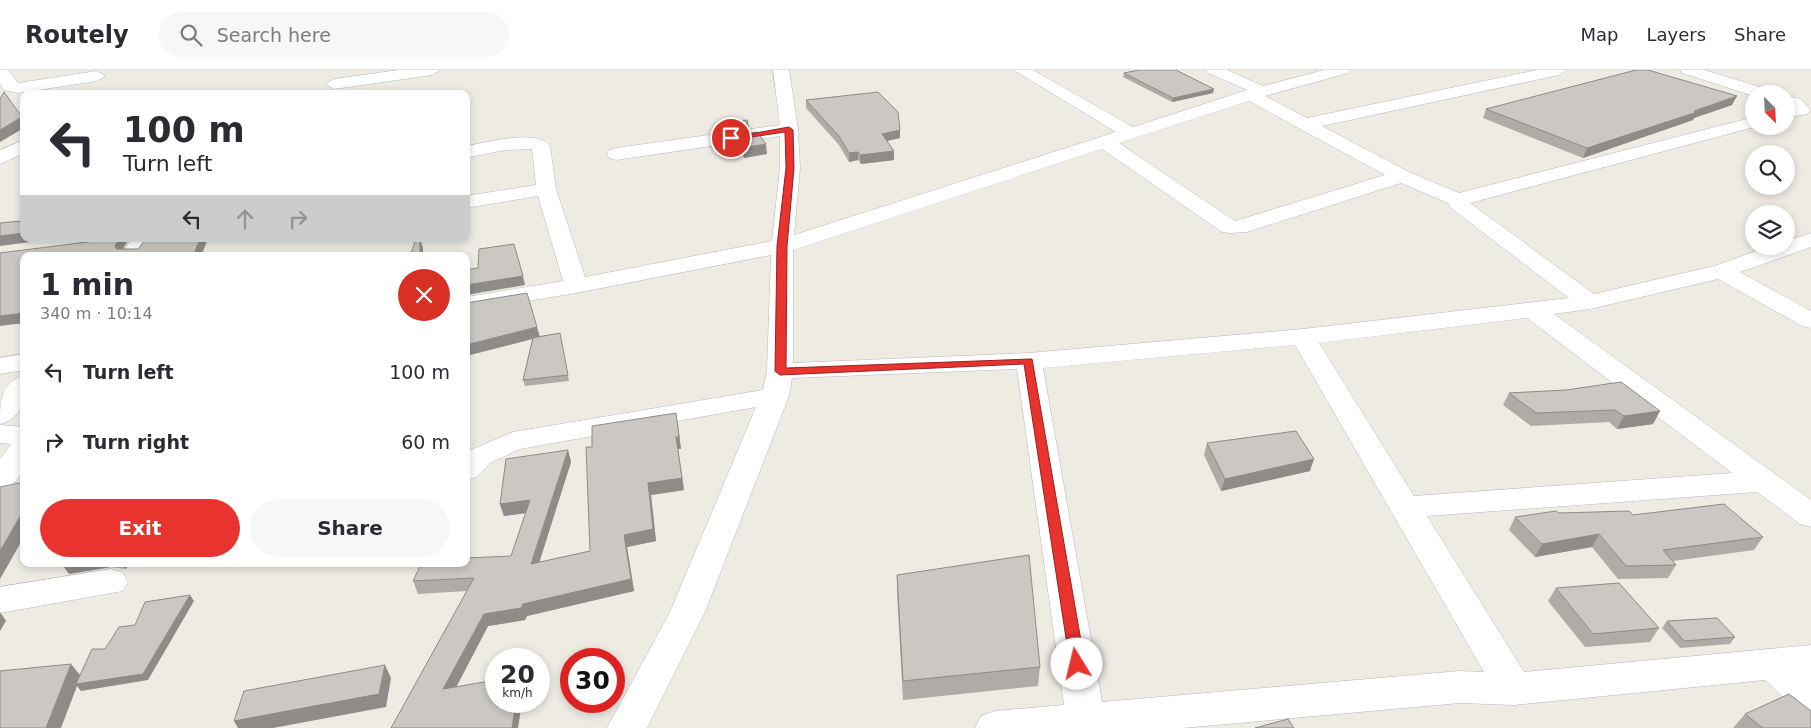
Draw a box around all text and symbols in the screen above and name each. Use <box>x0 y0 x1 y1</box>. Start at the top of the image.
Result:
search box <box>159 12 509 57</box>
text: Routely <box>25 21 129 49</box>
icon: search <box>177 21 205 49</box>
text: Search here <box>217 24 331 46</box>
text: Map <box>1580 24 1618 45</box>
text: Layers <box>1646 24 1706 45</box>
text: Share <box>1734 24 1786 45</box>
north arrow <box>1745 85 1795 135</box>
map controls <box>1745 85 1795 255</box>
icon: left <box>40 110 105 175</box>
text: 100 m <box>123 110 245 150</box>
pin <box>710 117 752 159</box>
icon: arrive <box>717 124 745 152</box>
button: search <box>1745 145 1795 195</box>
text: Turn left <box>123 151 212 176</box>
icon: left <box>178 205 206 233</box>
icon: ahead <box>231 205 259 233</box>
icon: right <box>284 205 312 233</box>
button: layers <box>1745 205 1795 255</box>
text: 1 min <box>40 267 134 302</box>
button: close <box>398 269 450 321</box>
text: 340 m · 10:14 <box>40 304 153 323</box>
icon: left <box>40 358 68 386</box>
text: Turn left <box>83 361 174 383</box>
text: 100 m <box>389 361 450 383</box>
icon: right <box>40 428 68 456</box>
text: Turn right <box>83 431 189 453</box>
text: 60 m <box>401 431 450 453</box>
button: Exit <box>40 499 240 557</box>
button: Share <box>250 499 450 557</box>
position arrow <box>1050 637 1102 689</box>
speed limit sign: 30 <box>560 648 625 713</box>
text: 20 <box>500 660 535 689</box>
text: km/h <box>502 686 533 700</box>

